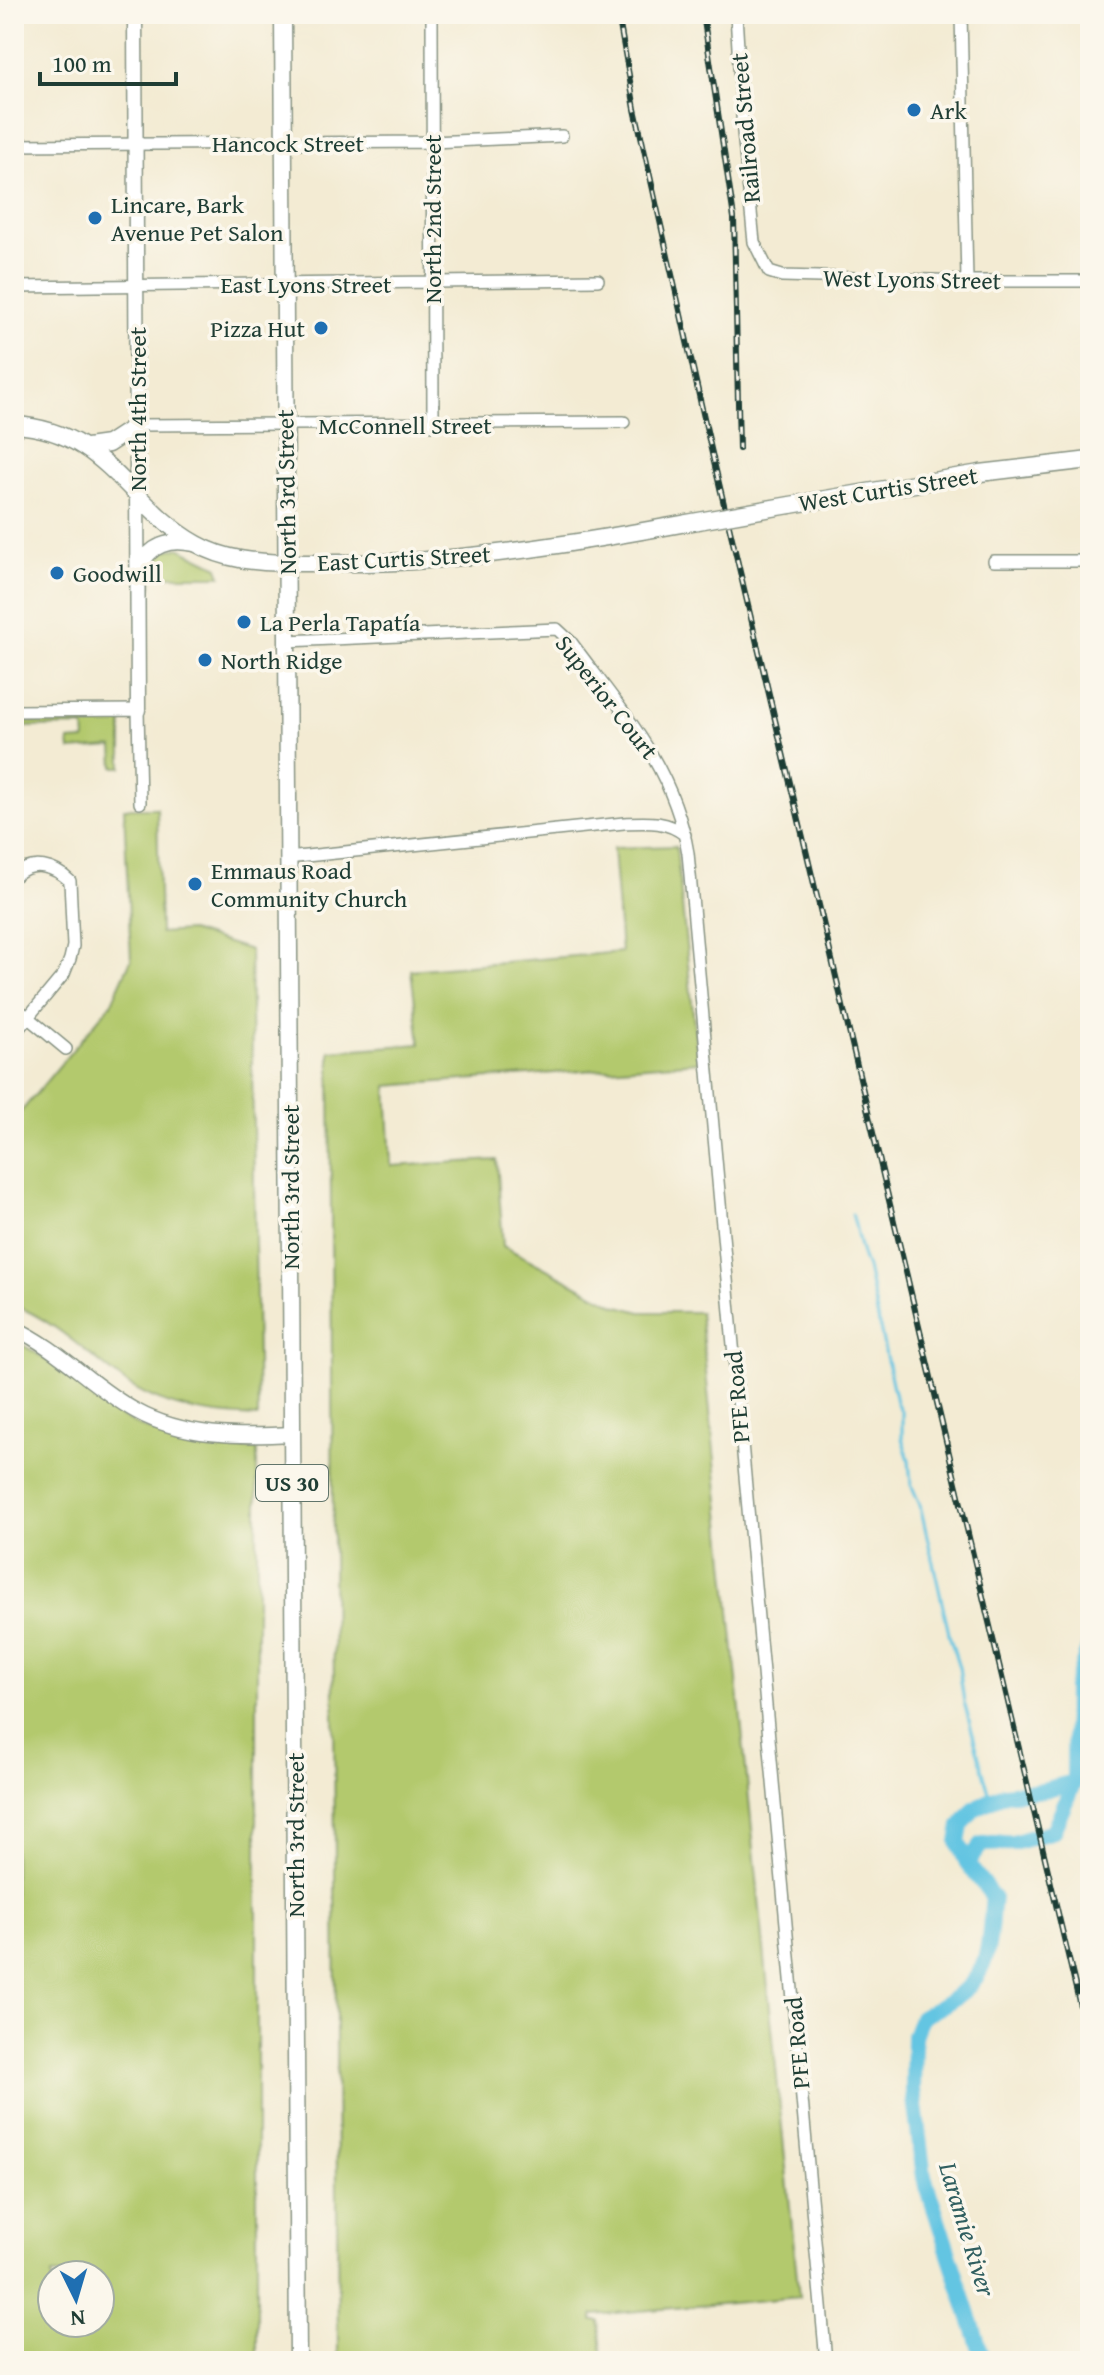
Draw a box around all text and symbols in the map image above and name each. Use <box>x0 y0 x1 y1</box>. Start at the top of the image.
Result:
scale bar <box>40 36 176 86</box>
text: 100 m <box>52 46 112 81</box>
street label: Railroad Street <box>721 51 769 205</box>
place label: Ark <box>930 93 967 128</box>
marker: Ark <box>905 101 923 119</box>
street label: Hancock Street <box>212 126 365 161</box>
street label: North 2nd Street <box>415 134 450 303</box>
place label: Lincare, Bark Avenue Pet Salon <box>111 187 284 250</box>
marker: Lincare, Bark Avenue Pet Salon <box>86 209 104 227</box>
street label: West Lyons Street <box>822 260 1002 298</box>
street label: East Lyons Street <box>220 267 392 302</box>
place label: Pizza Hut <box>210 311 306 346</box>
marker: Pizza Hut <box>312 319 330 337</box>
street label: North 4th Street <box>120 326 155 491</box>
street label: McConnell Street <box>318 408 492 443</box>
street label: North 3rd Street <box>267 409 305 575</box>
street label: West Curtis Street <box>796 458 980 520</box>
street label: East Curtis Street <box>316 536 492 580</box>
place label: Goodwill <box>73 556 162 591</box>
marker: Goodwill <box>48 564 66 582</box>
place label: La Perla Tapatía <box>260 605 421 640</box>
marker: La Perla Tapatía <box>235 613 253 631</box>
street label: Superior Court <box>547 627 667 767</box>
place label: North Ridge <box>221 643 343 678</box>
marker: North Ridge <box>196 651 214 669</box>
place label: Emmaus Road Community Church <box>211 853 408 916</box>
marker: Emmaus Road Community Church <box>186 875 204 893</box>
street label: North 3rd Street <box>273 1104 308 1270</box>
street label: PFE Road <box>716 1349 758 1444</box>
road number: US 30 <box>256 1465 328 1501</box>
street label: North 3rd Street <box>278 1752 313 1918</box>
street label: PFE Road <box>776 1995 818 2090</box>
water label: Laramie River <box>929 2156 1007 2302</box>
north arrow <box>36 2259 116 2339</box>
text: N <box>69 2302 86 2336</box>

